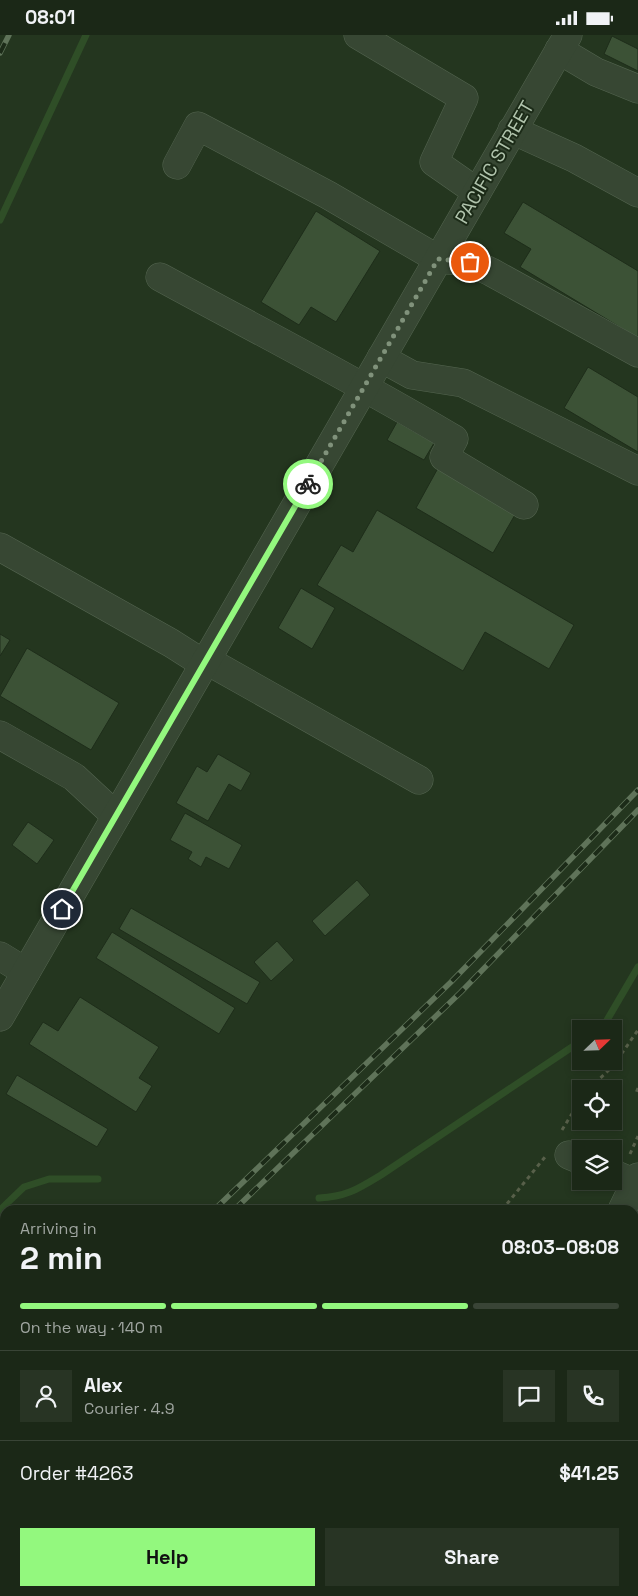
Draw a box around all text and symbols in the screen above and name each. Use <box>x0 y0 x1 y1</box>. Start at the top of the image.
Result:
text: 08:01 <box>25 5 75 30</box>
street label: PACIFIC STREET <box>449 96 540 228</box>
pin <box>449 241 491 283</box>
icon: bag <box>456 248 484 276</box>
courier <box>283 459 333 509</box>
icon: bike <box>294 470 322 498</box>
pin <box>41 888 83 930</box>
icon: home <box>48 895 76 923</box>
north arrow <box>572 1020 622 1070</box>
map controls <box>572 1020 622 1190</box>
button: locate <box>572 1080 622 1130</box>
button: layers <box>572 1140 622 1190</box>
text: Arriving in <box>20 1218 97 1239</box>
text: 08:03–08:08 <box>502 1235 619 1260</box>
text: 2 min <box>20 1238 103 1278</box>
text: On the way · 140 m <box>20 1317 163 1338</box>
button: person <box>20 1370 72 1422</box>
button: chat <box>503 1370 555 1422</box>
button: phone <box>567 1370 619 1422</box>
text: Alex <box>84 1373 123 1398</box>
text: Courier · 4.9 <box>84 1398 174 1419</box>
text: Order #4263 <box>20 1461 133 1486</box>
text: $41.25 <box>559 1461 619 1486</box>
button: Help <box>20 1528 315 1586</box>
button: Share <box>325 1528 619 1586</box>

